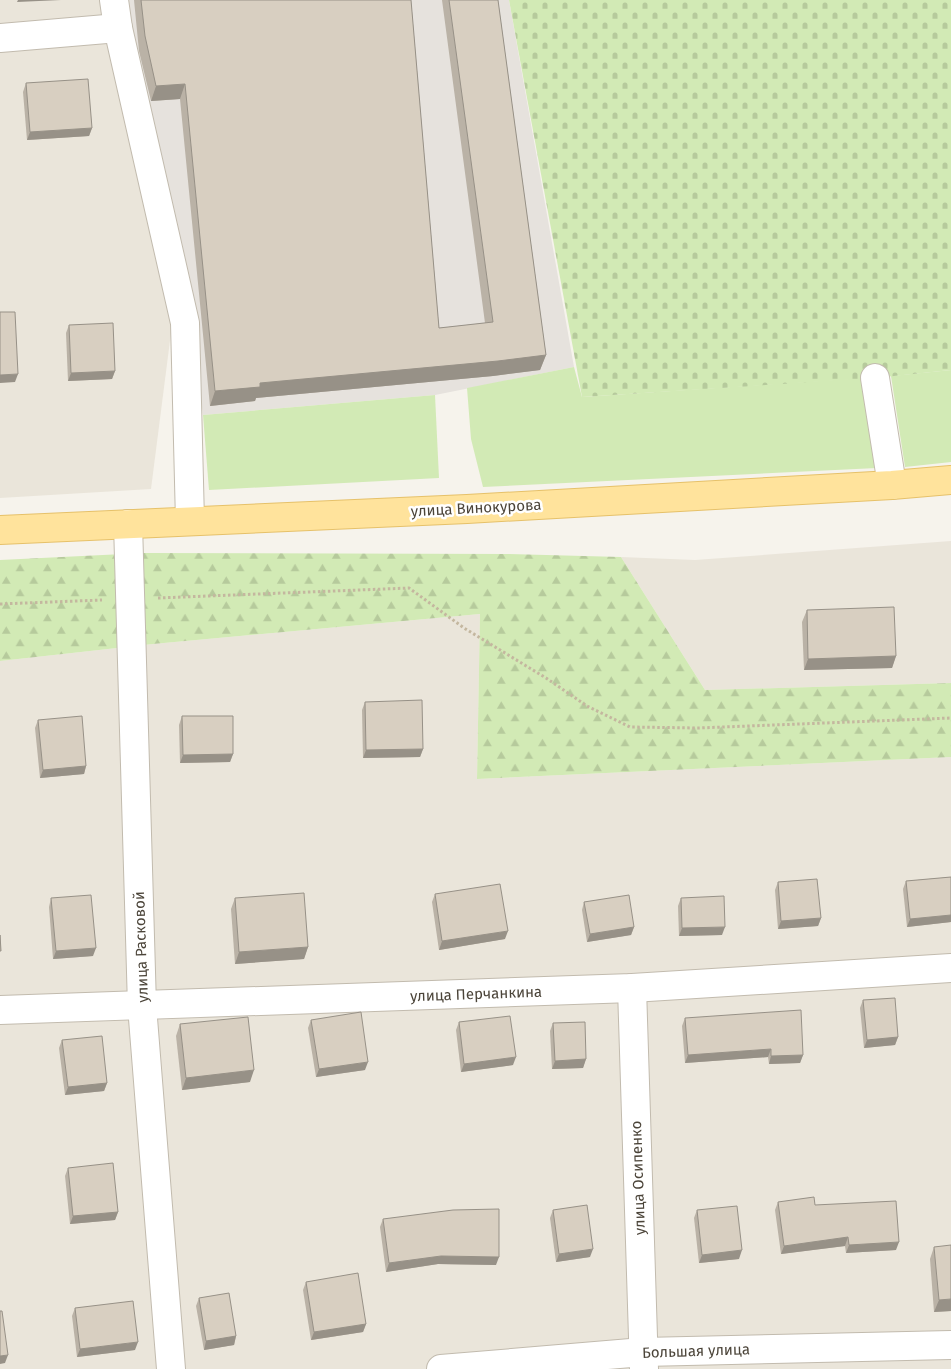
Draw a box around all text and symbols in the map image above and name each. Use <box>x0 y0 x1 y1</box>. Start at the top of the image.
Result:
street label: улица Винокурова <box>410 496 542 520</box>
street label: улица Расковой <box>130 891 152 1003</box>
street label: улица Перчанкина <box>410 983 542 1005</box>
street label: улица Осипенко <box>627 1120 649 1236</box>
street label: Большая улица <box>642 1340 750 1362</box>

